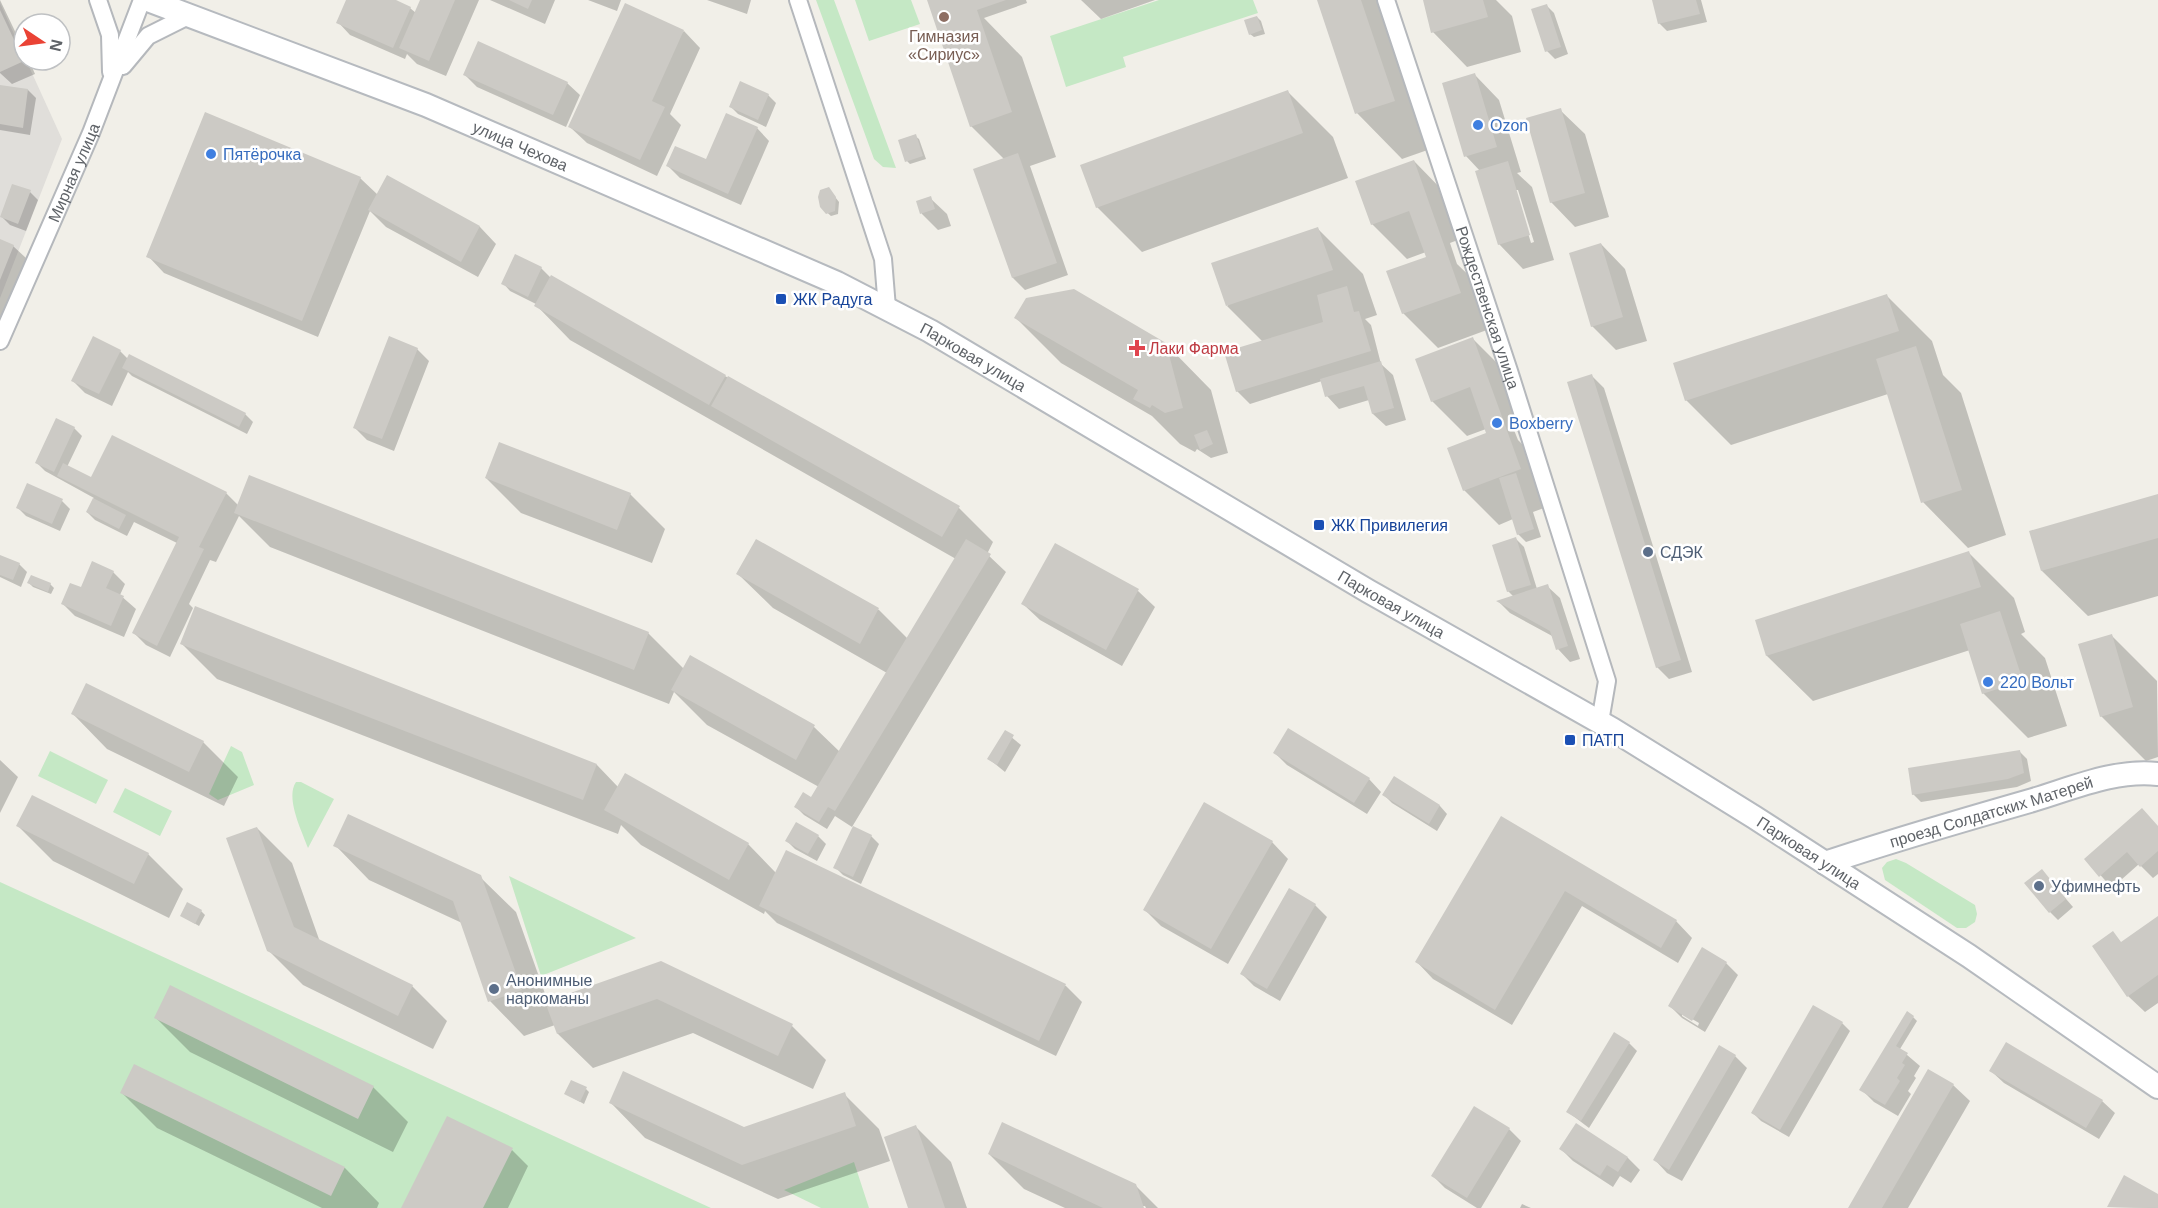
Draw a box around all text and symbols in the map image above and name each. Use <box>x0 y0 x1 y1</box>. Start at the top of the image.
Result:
marker: Гимназия «Сириус» <box>937 10 951 24</box>
north arrow <box>12 12 72 72</box>
place label: Гимназия «Сириус» <box>908 28 980 63</box>
text: N <box>47 38 66 53</box>
place label: Ozon <box>1490 117 1528 134</box>
street label: улица Чехова <box>470 118 570 174</box>
marker: Ozon <box>1471 118 1485 132</box>
street label: Мирная улица <box>45 121 103 224</box>
place label: Пятёрочка <box>223 146 302 163</box>
marker: Пятёрочка <box>204 147 218 161</box>
street label: Рождественская улица <box>1453 224 1523 391</box>
place label: ЖК Радуга <box>793 291 872 308</box>
marker: ЖК Радуга <box>774 292 788 306</box>
street label: Парковая улица <box>918 319 1029 395</box>
place label: Лаки Фарма <box>1149 340 1239 357</box>
marker: Лаки Фарма <box>1130 341 1144 355</box>
place label: Boxberry <box>1509 415 1573 432</box>
marker: Boxberry <box>1490 416 1504 430</box>
place label: ЖК Привилегия <box>1331 517 1448 534</box>
marker: ЖК Привилегия <box>1312 518 1326 532</box>
place label: СДЭК <box>1660 544 1704 561</box>
marker: СДЭК <box>1641 545 1655 559</box>
street label: Парковая улица <box>1335 567 1448 641</box>
place label: 220 Вольт <box>2000 674 2075 691</box>
marker: 220 Вольт <box>1981 675 1995 689</box>
place label: ПАТП <box>1582 732 1624 749</box>
marker: ПАТП <box>1563 733 1577 747</box>
street label: проезд Солдатских Матерей <box>1887 773 2095 850</box>
street label: Парковая улица <box>1754 813 1864 892</box>
place label: Уфимнефть <box>2051 878 2140 895</box>
marker: Уфимнефть <box>2032 879 2046 893</box>
place label: Анонимные наркоманы <box>506 972 593 1007</box>
marker: Анонимные наркоманы <box>487 982 501 996</box>

